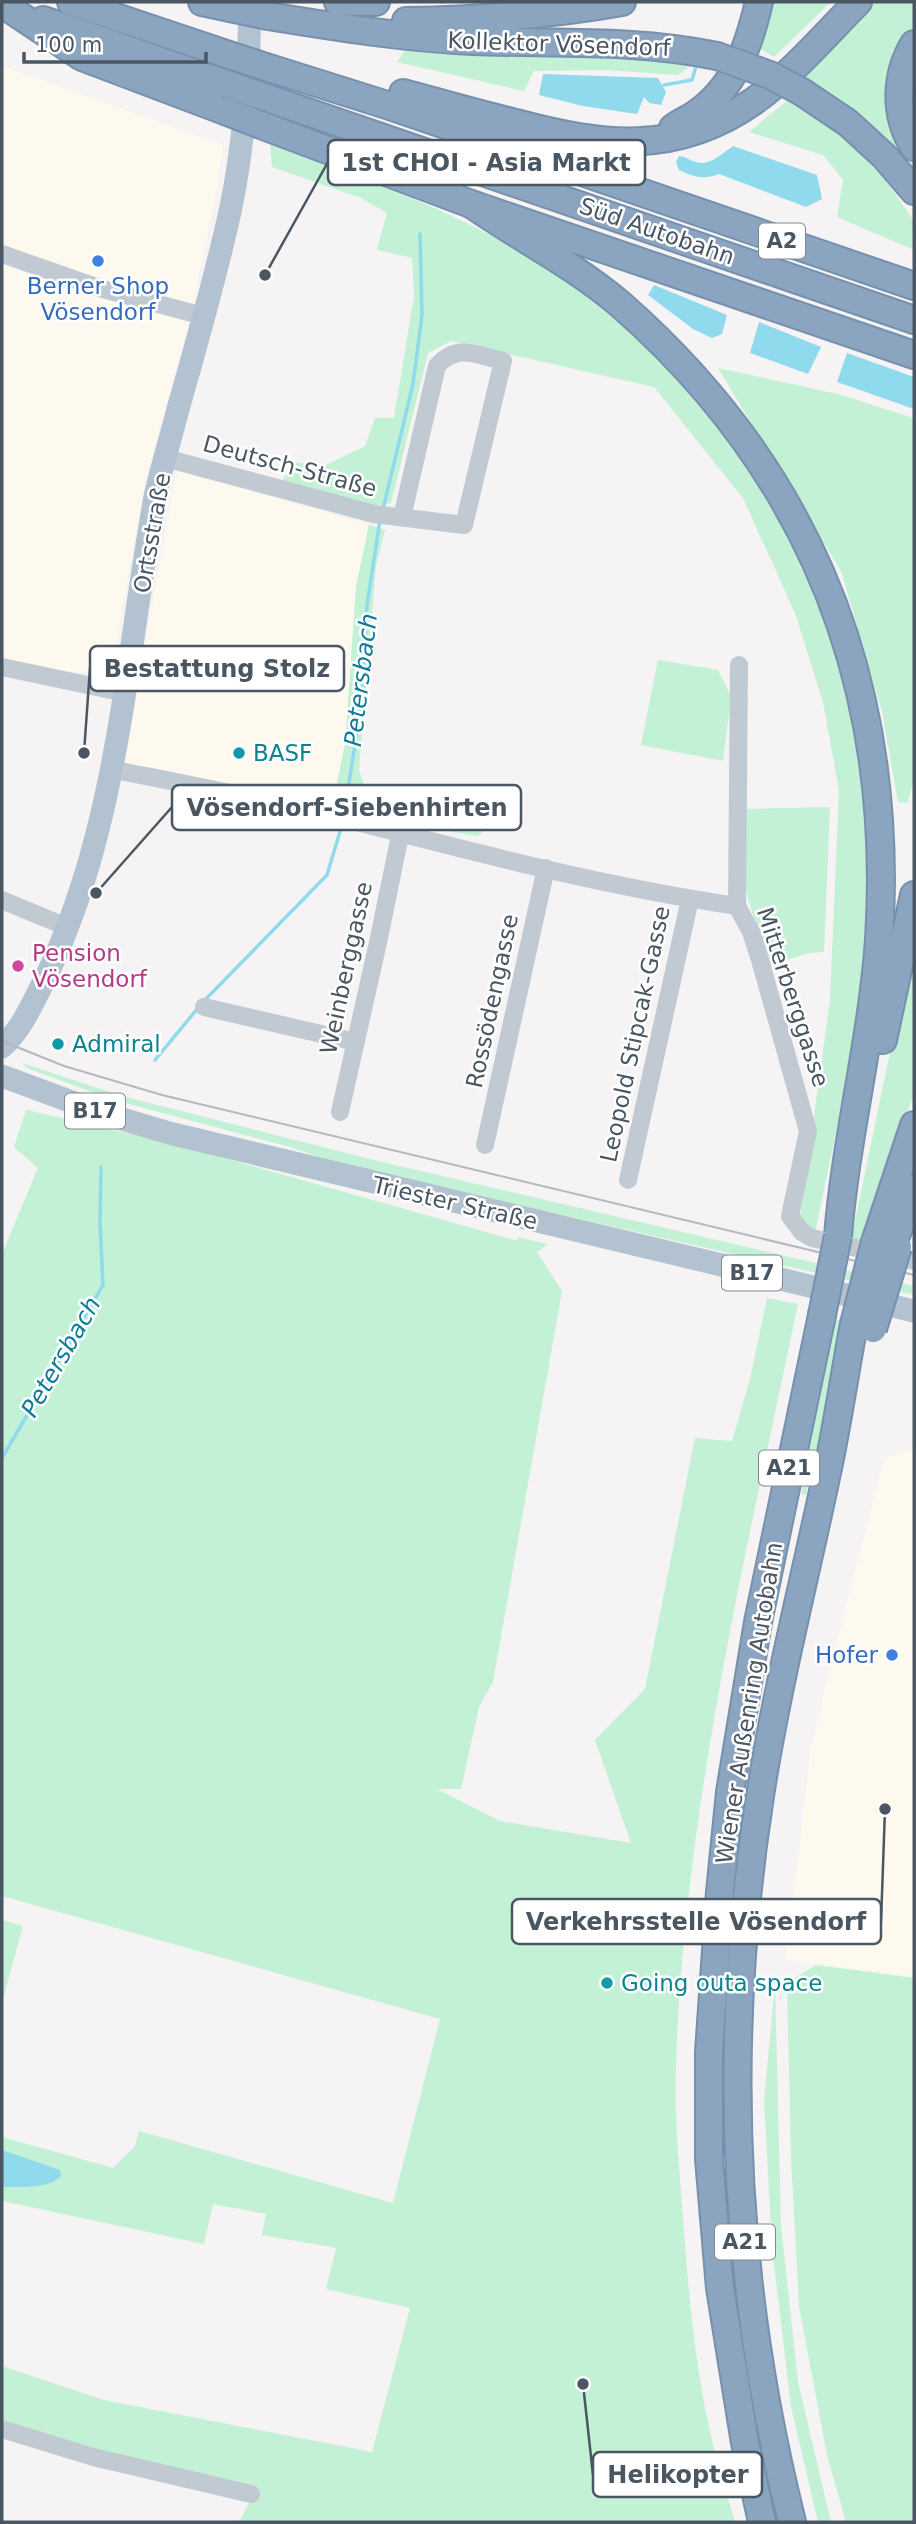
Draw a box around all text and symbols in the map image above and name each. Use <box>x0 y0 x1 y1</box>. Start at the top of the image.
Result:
scale bar <box>24 21 206 65</box>
street label: Kollektor Vösendorf <box>447 27 672 61</box>
text: 100 m <box>35 33 102 57</box>
callout: 1st CHOI - Asia Markt <box>328 140 645 185</box>
text: 1st CHOI - Asia Markt <box>341 149 631 177</box>
street label: Süd Autobahn <box>576 192 738 270</box>
road number: A2 <box>759 224 805 258</box>
marker: Berner Shop Vösendorf <box>90 253 106 269</box>
place label: Berner Shop Vösendorf <box>27 273 169 325</box>
street label: Deutsch-Straße <box>200 430 380 502</box>
street label: Ortsstraße <box>129 471 175 595</box>
water label: Petersbach <box>339 612 383 748</box>
callout: Bestattung Stolz <box>90 646 344 691</box>
text: Bestattung Stolz <box>104 655 330 683</box>
place label: BASF <box>253 740 312 766</box>
marker: BASF <box>231 745 247 761</box>
callout: Vösendorf-Siebenhirten <box>172 785 521 830</box>
text: Vösendorf-Siebenhirten <box>186 794 508 822</box>
street label: Weinberggasse <box>315 879 377 1057</box>
street label: Leopold Stipcak-Gasse <box>595 903 675 1165</box>
street label: Mitterberggasse <box>752 904 834 1090</box>
street label: Rossödengasse <box>461 912 523 1090</box>
place label: Pension Vösendorf <box>32 940 148 992</box>
marker: Pension Vösendorf <box>10 958 26 974</box>
place label: Admiral <box>72 1031 161 1057</box>
marker: Admiral <box>50 1036 66 1052</box>
road number: B17 <box>65 1094 125 1128</box>
street label: Triester Straße <box>369 1171 540 1235</box>
road number: B17 <box>722 1256 782 1290</box>
water label: Petersbach <box>15 1292 107 1422</box>
road number: A21 <box>759 1450 819 1486</box>
street label: Wiener Außenring Autobahn <box>711 1540 787 1866</box>
place label: Hofer <box>815 1642 879 1668</box>
marker: Hofer <box>884 1647 900 1663</box>
callout: Verkehrsstelle Vösendorf <box>512 1899 881 1944</box>
text: Verkehrsstelle Vösendorf <box>526 1908 867 1936</box>
place label: Going outa space <box>621 1970 822 1996</box>
marker: Going outa space <box>599 1975 615 1991</box>
road number: A21 <box>715 2224 775 2260</box>
callout: Helikopter <box>593 2452 762 2497</box>
text: Helikopter <box>607 2461 749 2489</box>

